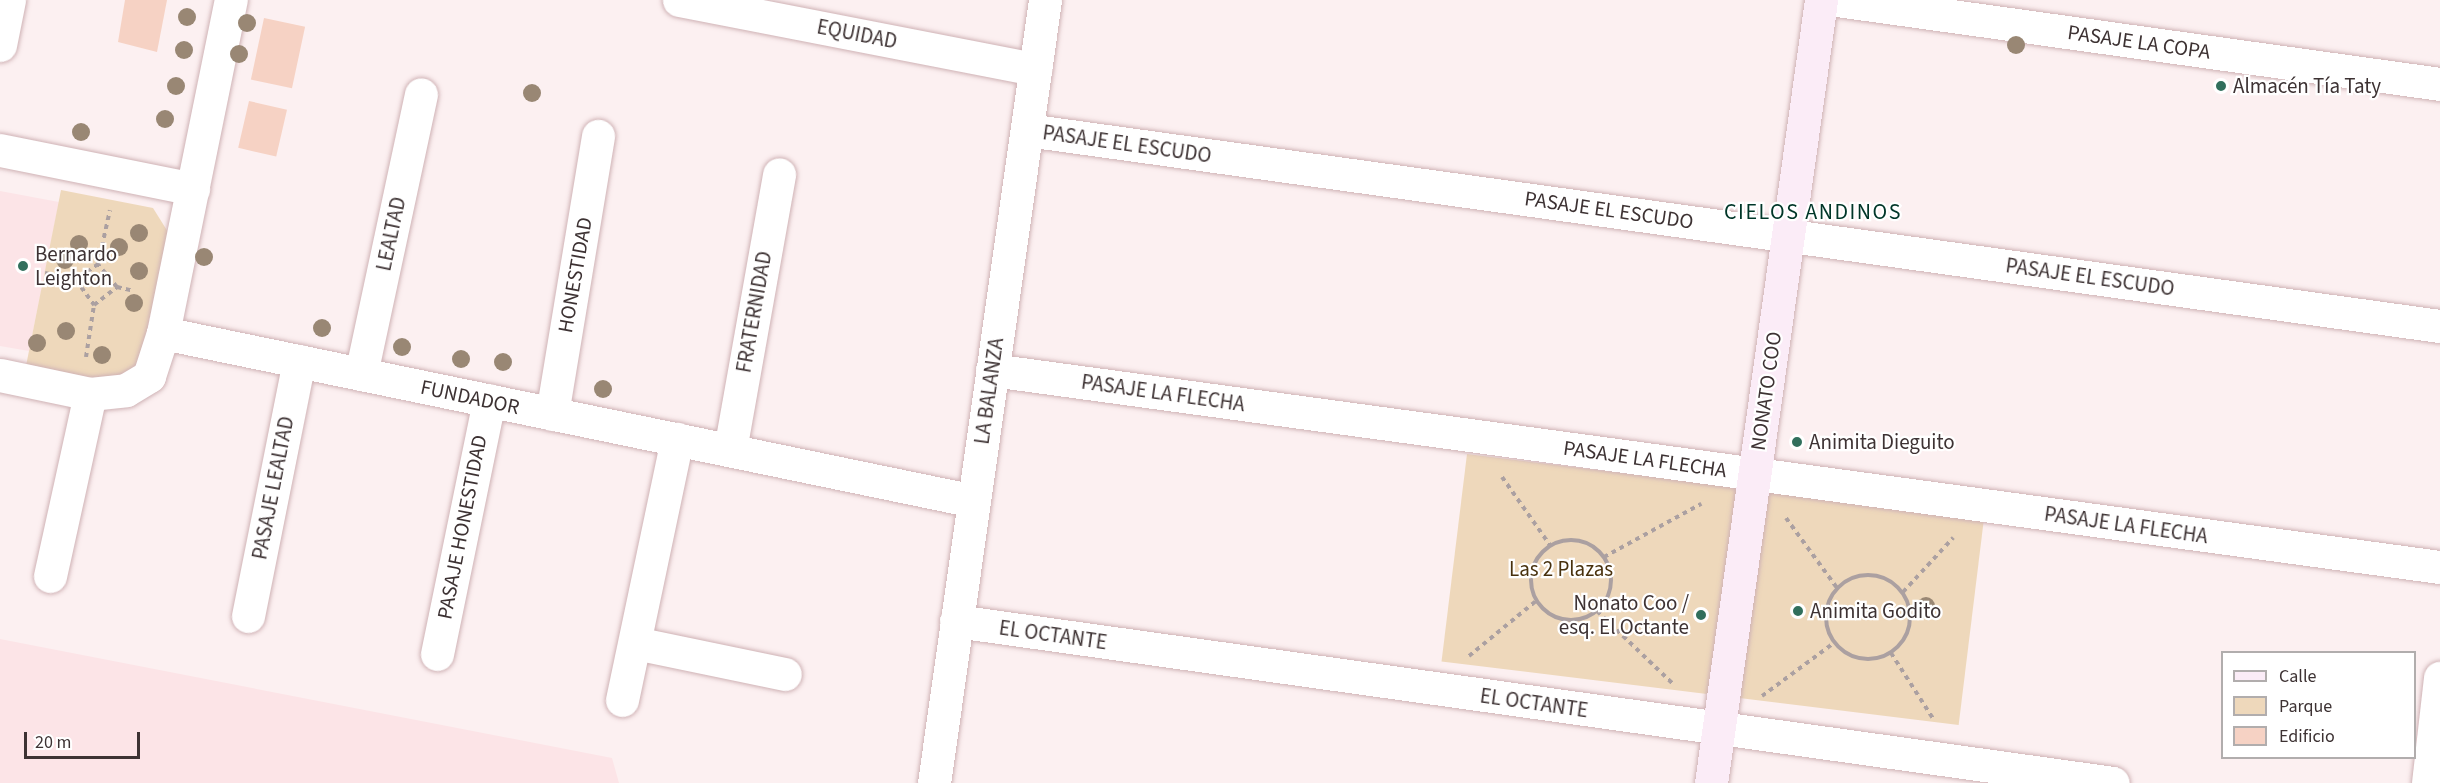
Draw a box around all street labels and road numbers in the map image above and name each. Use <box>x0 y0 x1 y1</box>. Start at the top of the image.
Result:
street label: EQUIDAD <box>815 14 899 54</box>
street label: PASAJE LA COPA <box>2066 20 2212 64</box>
street label: PASAJE EL ESCUDO <box>1041 120 1213 168</box>
street label: PASAJE EL ESCUDO <box>1523 186 1695 234</box>
street label: LEALTAD <box>371 195 411 273</box>
street label: HONESTIDAD <box>552 215 598 335</box>
street label: FRATERNIDAD <box>731 249 777 375</box>
street label: PASAJE EL ESCUDO <box>2004 253 2176 301</box>
street label: NONATO COO <box>1745 330 1787 452</box>
street label: LA BALANZA <box>969 336 1009 446</box>
street label: PASAJE LA FLECHA <box>1080 369 1246 417</box>
street label: FUNDADOR <box>418 374 522 420</box>
street label: PASAJE LEALTAD <box>247 414 299 562</box>
street label: PASAJE HONESTIDAD <box>432 433 492 621</box>
street label: PASAJE LA FLECHA <box>1562 435 1728 483</box>
street label: PASAJE LA FLECHA <box>2043 501 2209 549</box>
street label: EL OCTANTE <box>997 615 1109 655</box>
street label: EL OCTANTE <box>1478 683 1590 723</box>

